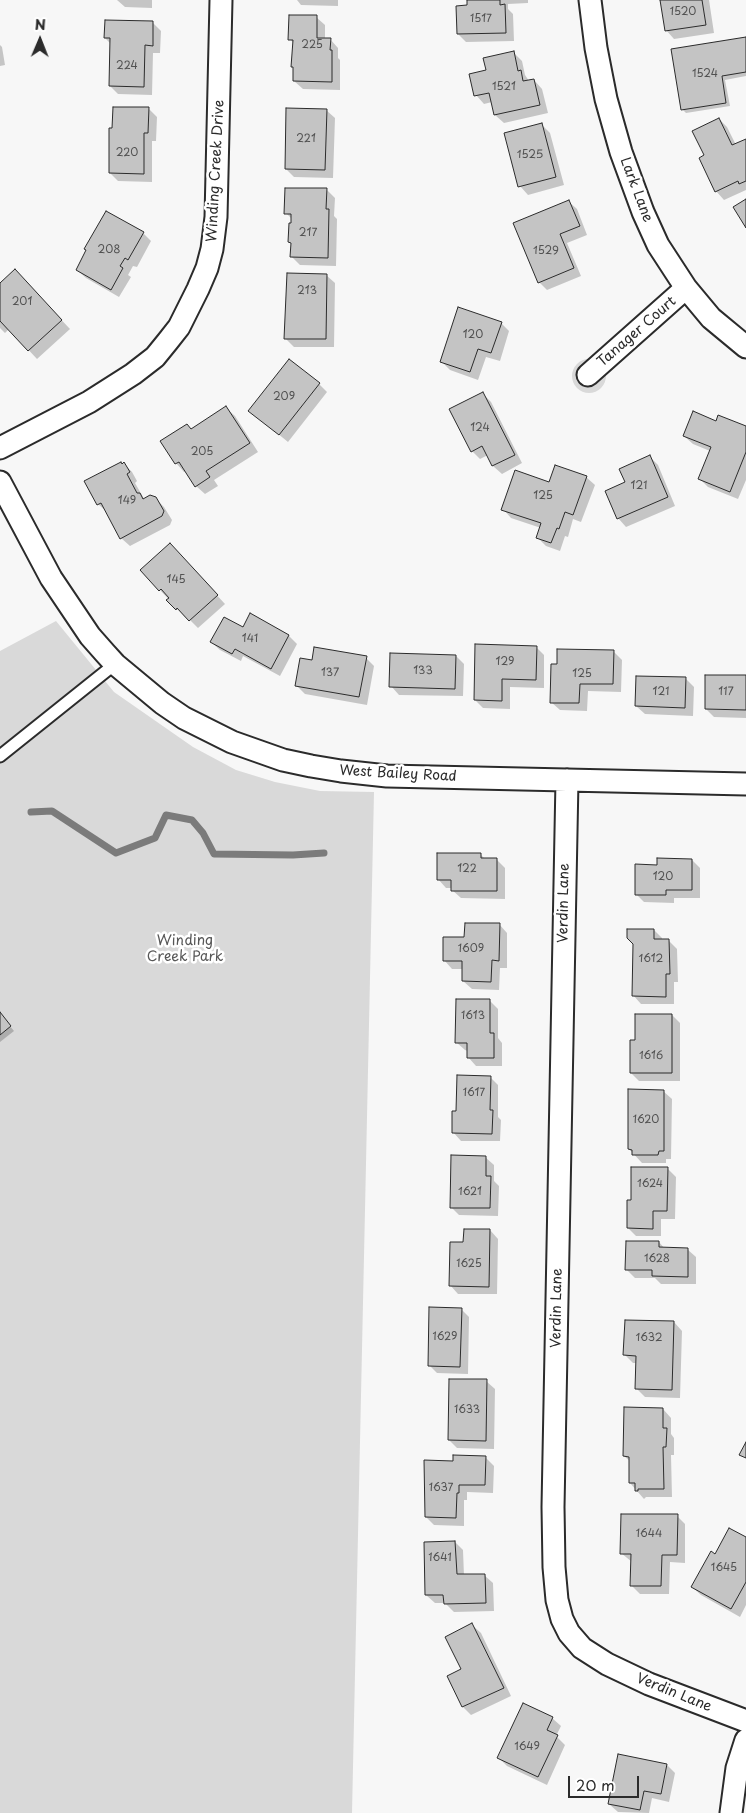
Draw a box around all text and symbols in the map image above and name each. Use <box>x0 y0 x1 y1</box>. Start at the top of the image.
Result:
house number: 1520 <box>670 5 696 19</box>
house number: 1517 <box>470 12 492 26</box>
text: N <box>35 14 46 35</box>
north arrow <box>15 15 65 65</box>
house number: 225 <box>301 38 323 52</box>
house number: 224 <box>116 59 138 73</box>
house number: 1524 <box>692 67 718 81</box>
house number: 1521 <box>492 80 516 94</box>
street label: Winding Creek Drive <box>204 100 228 242</box>
house number: 221 <box>296 132 316 146</box>
house number: 220 <box>116 146 138 160</box>
house number: 1525 <box>517 148 543 162</box>
street label: Lark Lane <box>616 155 656 225</box>
house number: 217 <box>299 226 317 240</box>
house number: 208 <box>98 243 120 257</box>
house number: 1529 <box>533 244 559 258</box>
house number: 213 <box>297 284 317 298</box>
street label: Tanager Court <box>594 293 680 371</box>
house number: 201 <box>12 295 32 309</box>
house number: 120 <box>463 328 483 342</box>
house number: 209 <box>273 390 295 404</box>
house number: 124 <box>470 421 490 435</box>
house number: 205 <box>191 445 213 459</box>
house number: 121 <box>631 479 647 493</box>
house number: 125 <box>533 489 553 503</box>
house number: 149 <box>118 494 136 508</box>
house number: 145 <box>166 573 186 587</box>
house number: 141 <box>242 632 258 646</box>
house number: 129 <box>496 655 514 669</box>
house number: 133 <box>413 664 433 678</box>
house number: 137 <box>321 666 339 680</box>
house number: 125 <box>572 667 592 681</box>
house number: 121 <box>653 685 669 699</box>
house number: 117 <box>718 685 734 699</box>
street label: West Bailey Road <box>339 763 457 785</box>
house number: 122 <box>457 862 477 876</box>
street label: Verdin Lane <box>555 863 573 943</box>
house number: 120 <box>653 870 673 884</box>
park label: Winding Creek Park <box>147 933 223 966</box>
house number: 1609 <box>458 942 484 956</box>
house number: 1612 <box>639 952 663 966</box>
house number: 1613 <box>461 1009 485 1023</box>
house number: 1616 <box>639 1049 663 1063</box>
house number: 1617 <box>463 1086 485 1100</box>
house number: 1620 <box>633 1113 659 1127</box>
house number: 1624 <box>637 1177 663 1191</box>
house number: 1621 <box>458 1185 482 1199</box>
house number: 1628 <box>644 1252 670 1266</box>
house number: 1625 <box>456 1257 482 1271</box>
street label: Verdin Lane <box>548 1268 566 1348</box>
house number: 1629 <box>433 1330 457 1344</box>
house number: 1632 <box>635 1331 663 1345</box>
house number: 1633 <box>454 1403 480 1417</box>
house number: 1637 <box>429 1481 453 1495</box>
house number: 1644 <box>636 1527 662 1541</box>
house number: 1641 <box>428 1551 452 1565</box>
house number: 1645 <box>711 1561 737 1575</box>
street label: Verdin Lane <box>634 1670 714 1716</box>
house number: 1649 <box>514 1740 540 1754</box>
scale bar <box>571 1766 642 1798</box>
text: 20 m <box>576 1773 615 1796</box>

